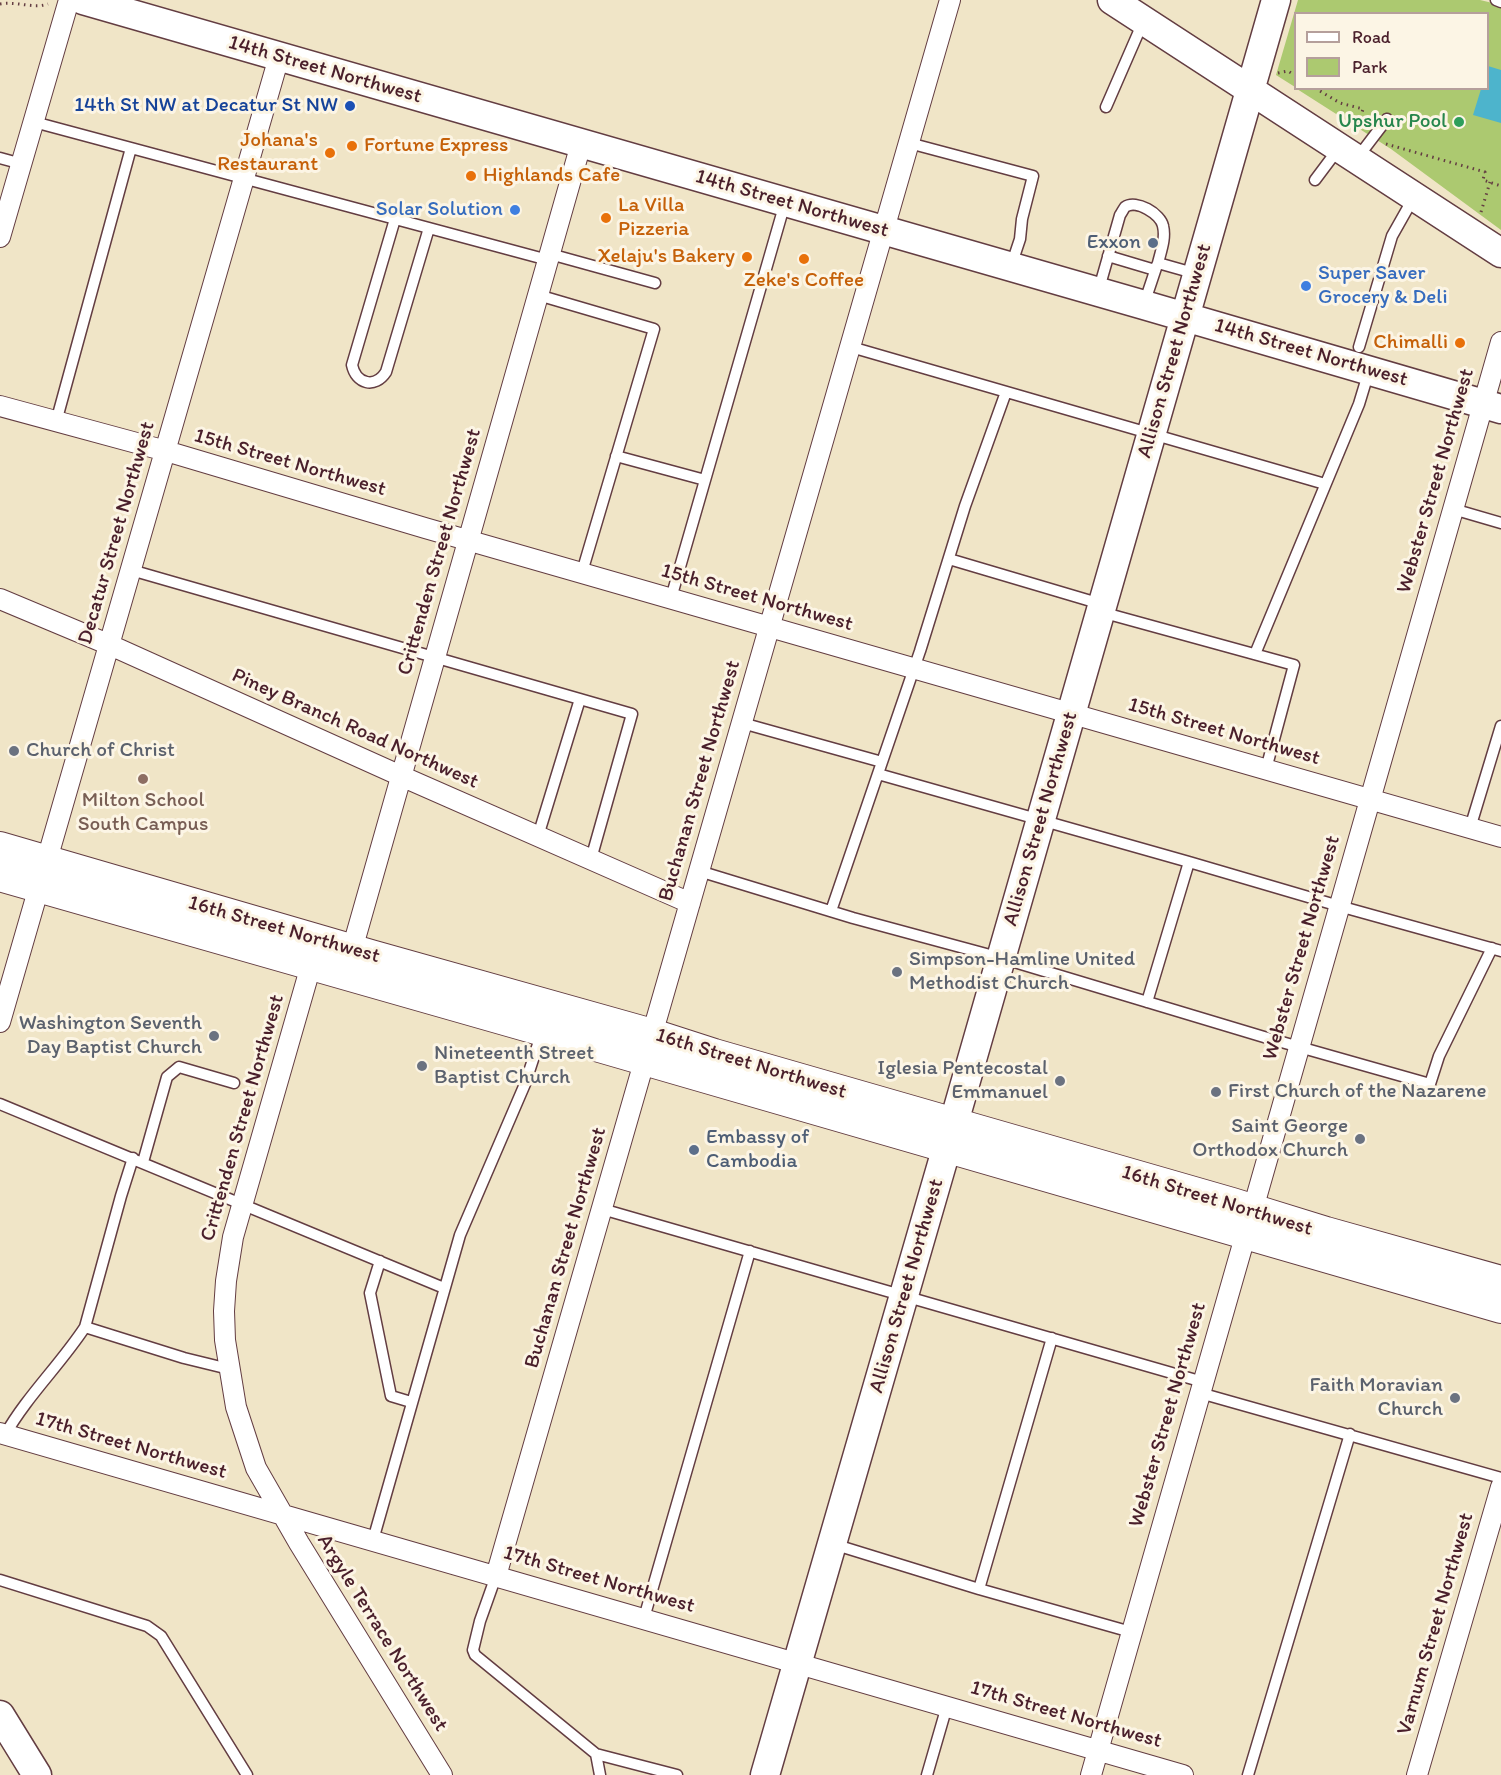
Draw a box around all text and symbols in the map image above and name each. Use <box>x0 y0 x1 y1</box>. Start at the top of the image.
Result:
legend <box>1294 12 1489 90</box>
text: Road <box>1352 26 1391 48</box>
street label: 14th Street Northwest <box>226 30 424 110</box>
text: Park <box>1352 56 1387 78</box>
place label: 14th St NW at Decatur St NW <box>74 93 338 119</box>
marker: 14th St NW at Decatur St NW <box>343 99 357 113</box>
place label: Upshur Pool <box>1338 109 1447 135</box>
marker: Upshur Pool <box>1452 115 1466 129</box>
place label: Johana's Restaurant <box>217 128 318 178</box>
place label: Fortune Express <box>364 133 508 159</box>
marker: Fortune Express <box>345 139 359 153</box>
marker: Johana's Restaurant <box>323 146 337 160</box>
place label: Highlands Cafe <box>483 163 620 189</box>
street label: 14th Street Northwest <box>693 164 891 244</box>
marker: Highlands Cafe <box>464 169 478 183</box>
place label: La Villa Pizzeria <box>618 193 689 243</box>
place label: Solar Solution <box>376 197 503 223</box>
marker: Solar Solution <box>508 203 522 217</box>
marker: La Villa Pizzeria <box>599 211 613 225</box>
place label: Exxon <box>1087 230 1141 256</box>
marker: Exxon <box>1146 236 1160 250</box>
street label: Allison Street Northwest <box>1132 241 1218 461</box>
place label: Xelaju's Bakery <box>597 244 735 270</box>
marker: Xelaju's Bakery <box>740 250 754 264</box>
marker: Zeke's Coffee <box>797 252 811 266</box>
place label: Super Saver Grocery & Deli <box>1318 261 1448 311</box>
place label: Zeke's Coffee <box>744 268 864 294</box>
marker: Super Saver Grocery & Deli <box>1299 279 1313 293</box>
street label: 14th Street Northwest <box>1212 313 1410 393</box>
place label: Chimalli <box>1373 330 1448 356</box>
marker: Chimalli <box>1453 336 1467 350</box>
street label: Webster Street Northwest <box>1392 366 1480 596</box>
street label: Decatur Street Northwest <box>73 419 161 647</box>
street label: 15th Street Northwest <box>191 424 389 502</box>
street label: Crittenden Street Northwest <box>393 426 487 678</box>
street label: 15th Street Northwest <box>658 559 856 637</box>
street label: Buchanan Street Northwest <box>653 658 747 904</box>
street label: Piney Branch Road Northwest <box>228 663 482 795</box>
street label: 15th Street Northwest <box>1125 693 1323 771</box>
street label: Allison Street Northwest <box>998 709 1084 929</box>
place label: Church of Christ <box>26 738 175 764</box>
marker: Church of Christ <box>7 744 21 758</box>
marker: Milton School South Campus <box>136 772 150 786</box>
place label: Milton School South Campus <box>78 788 208 838</box>
street label: Webster Street Northwest <box>1258 833 1346 1063</box>
street label: 16th Street Northwest <box>185 891 383 969</box>
place label: Simpson-Hamline United Methodist Church <box>909 947 1135 997</box>
marker: Simpson-Hamline United Methodist Church <box>890 965 904 979</box>
street label: Crittenden Street Northwest <box>196 992 290 1244</box>
place label: Washington Seventh Day Baptist Church <box>19 1011 202 1061</box>
street label: 16th Street Northwest <box>653 1023 849 1105</box>
marker: Washington Seventh Day Baptist Church <box>207 1029 221 1043</box>
place label: Nineteenth Street Baptist Church <box>434 1041 594 1091</box>
place label: Iglesia Pentecostal Emmanuel <box>877 1056 1048 1106</box>
marker: Nineteenth Street Baptist Church <box>415 1059 429 1073</box>
marker: Iglesia Pentecostal Emmanuel <box>1053 1074 1067 1088</box>
place label: First Church of the Nazarene <box>1228 1079 1487 1105</box>
marker: First Church of the Nazarene <box>1209 1085 1223 1099</box>
place label: Saint George Orthodox Church <box>1192 1114 1348 1164</box>
street label: Buchanan Street Northwest <box>519 1125 613 1371</box>
place label: Embassy of Cambodia <box>706 1125 809 1175</box>
marker: Saint George Orthodox Church <box>1353 1132 1367 1146</box>
marker: Embassy of Cambodia <box>687 1143 701 1157</box>
street label: 16th Street Northwest <box>1119 1160 1315 1242</box>
street label: Allison Street Northwest <box>864 1176 950 1396</box>
street label: Webster Street Northwest <box>1124 1300 1212 1530</box>
place label: Faith Moravian Church <box>1309 1373 1443 1423</box>
marker: Faith Moravian Church <box>1448 1391 1462 1405</box>
street label: 17th Street Northwest <box>33 1407 229 1485</box>
street label: Varnum Street Northwest <box>1392 1510 1480 1738</box>
street label: Argyle Terrace Northwest <box>311 1530 453 1736</box>
street label: 17th Street Northwest <box>501 1541 697 1619</box>
street label: 17th Street Northwest <box>968 1676 1164 1754</box>

